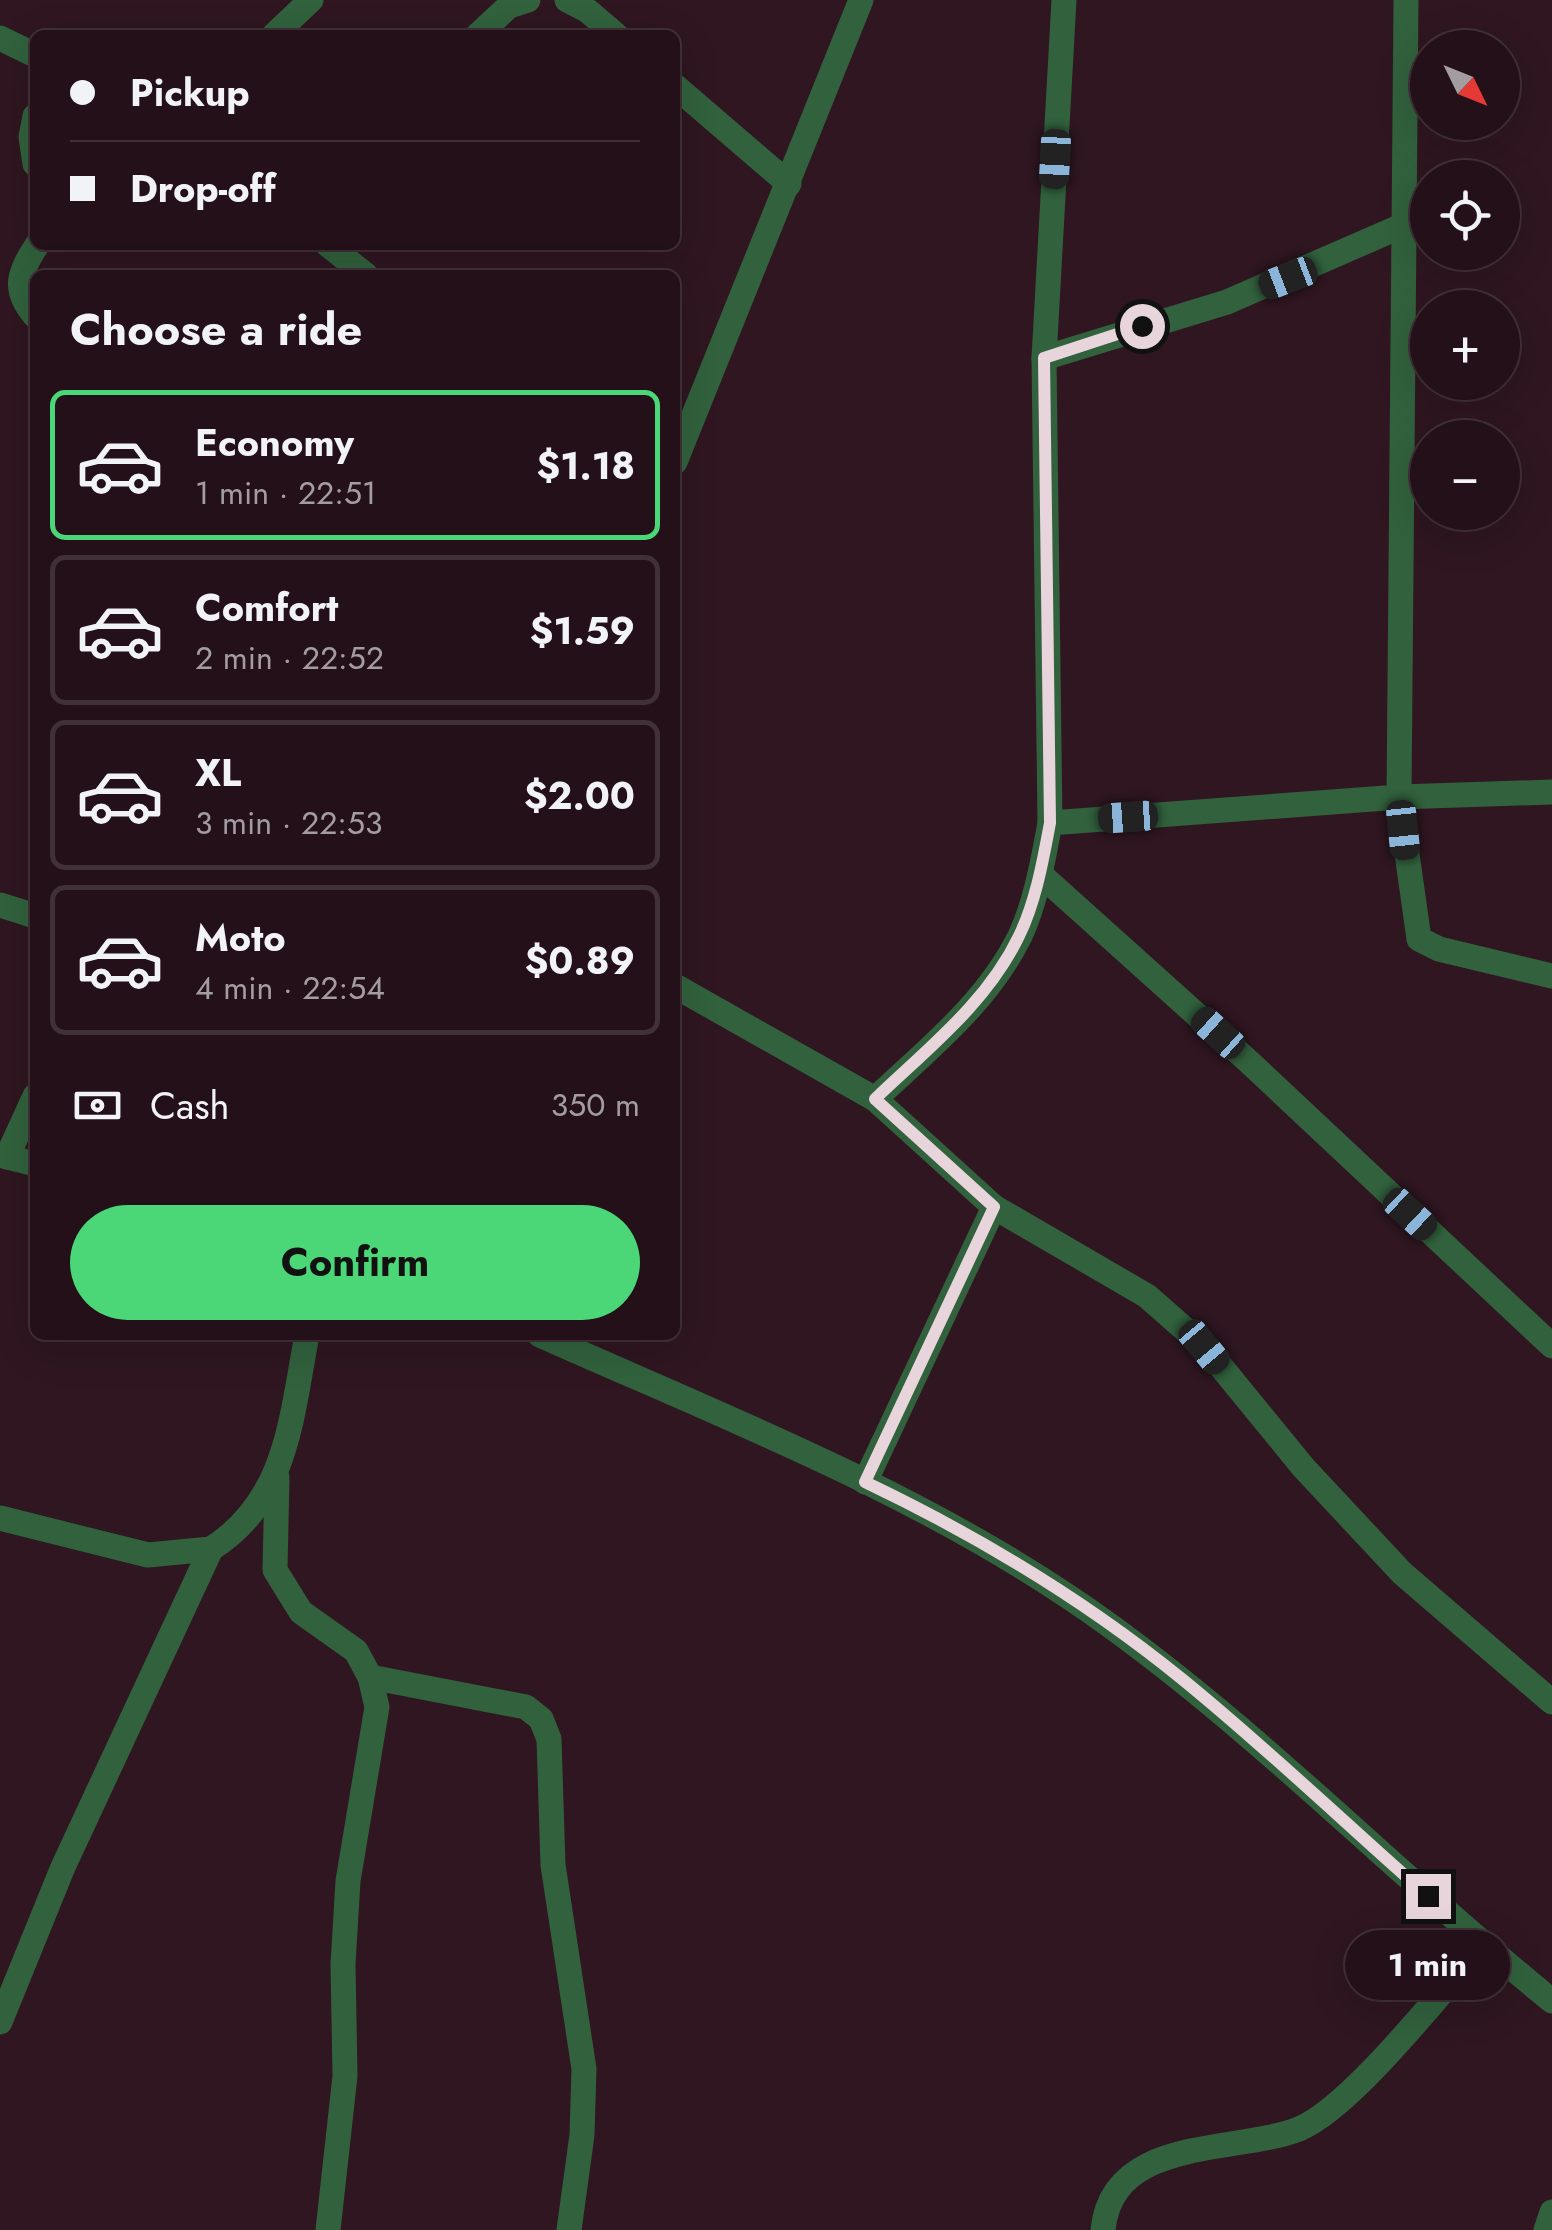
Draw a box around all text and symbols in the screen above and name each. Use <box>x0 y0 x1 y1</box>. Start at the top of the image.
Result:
north arrow <box>1410 30 1520 140</box>
map controls <box>1410 30 1520 530</box>
text: Pickup <box>130 65 250 120</box>
car <box>1038 128 1072 190</box>
button: locate <box>1410 160 1520 270</box>
text: Drop-off <box>130 161 276 216</box>
car <box>1255 253 1321 303</box>
button: + <box>1410 290 1520 400</box>
text: Choose a ride <box>70 297 362 362</box>
route start <box>1120 304 1165 349</box>
text: Economy <box>195 415 354 470</box>
icon: car <box>75 420 165 510</box>
button: − <box>1410 420 1520 530</box>
text: $1.18 <box>537 438 635 493</box>
text: 1 min · 22:51 <box>195 470 376 516</box>
text: Comfort <box>195 580 338 635</box>
icon: car <box>75 585 165 675</box>
text: $1.59 <box>530 603 635 658</box>
text: 2 min · 22:52 <box>195 635 384 681</box>
text: XL <box>195 745 241 800</box>
icon: car <box>75 750 165 840</box>
text: $2.00 <box>524 768 635 823</box>
car <box>1385 799 1421 861</box>
text: 3 min · 22:53 <box>195 800 383 846</box>
car <box>1097 800 1159 834</box>
text: Moto <box>195 910 286 965</box>
icon: car <box>75 915 165 1005</box>
text: $0.89 <box>525 933 635 988</box>
text: 4 min · 22:54 <box>195 965 385 1011</box>
car <box>1186 1002 1250 1064</box>
icon: cash <box>70 1078 125 1133</box>
text: Cash <box>150 1078 230 1133</box>
text: 350 m <box>551 1082 640 1128</box>
car <box>1378 1183 1442 1245</box>
button: Confirm <box>70 1205 640 1320</box>
car <box>1173 1314 1235 1380</box>
route end <box>1406 1874 1451 1919</box>
callout: 1 min <box>1346 1931 1510 2001</box>
text: 1 min <box>1388 1942 1467 1988</box>

